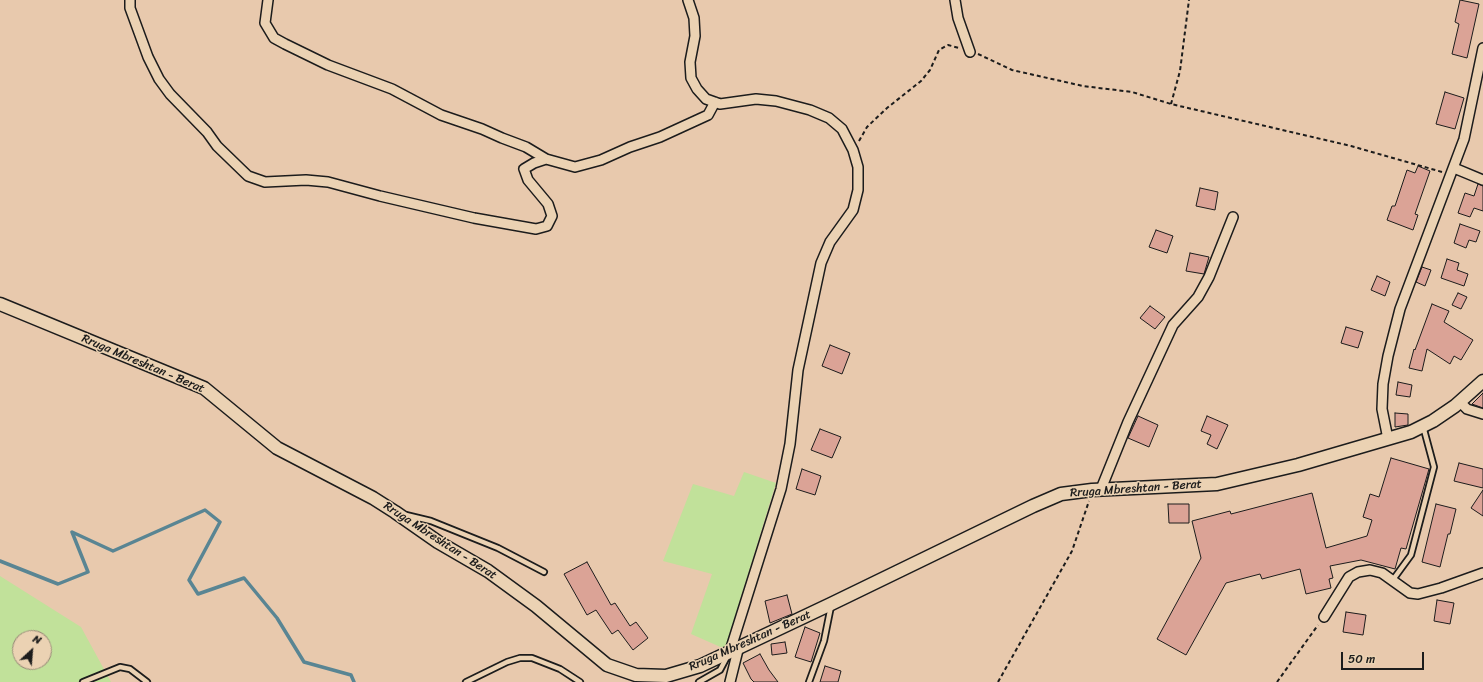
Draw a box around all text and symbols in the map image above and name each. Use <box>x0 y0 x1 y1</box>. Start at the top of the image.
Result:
street label: Rruga Mbreshtan - Berat <box>79 332 207 396</box>
street label: Rruga Mbreshtan - Berat <box>1070 477 1202 501</box>
street label: Rruga Mbreshtan - Berat <box>381 499 499 583</box>
street label: Rruga Mbreshtan - Berat <box>687 608 813 674</box>
text: N <box>29 629 45 650</box>
north arrow <box>12 630 52 670</box>
scale bar <box>1343 644 1426 670</box>
text: 50 m <box>1348 648 1375 670</box>

